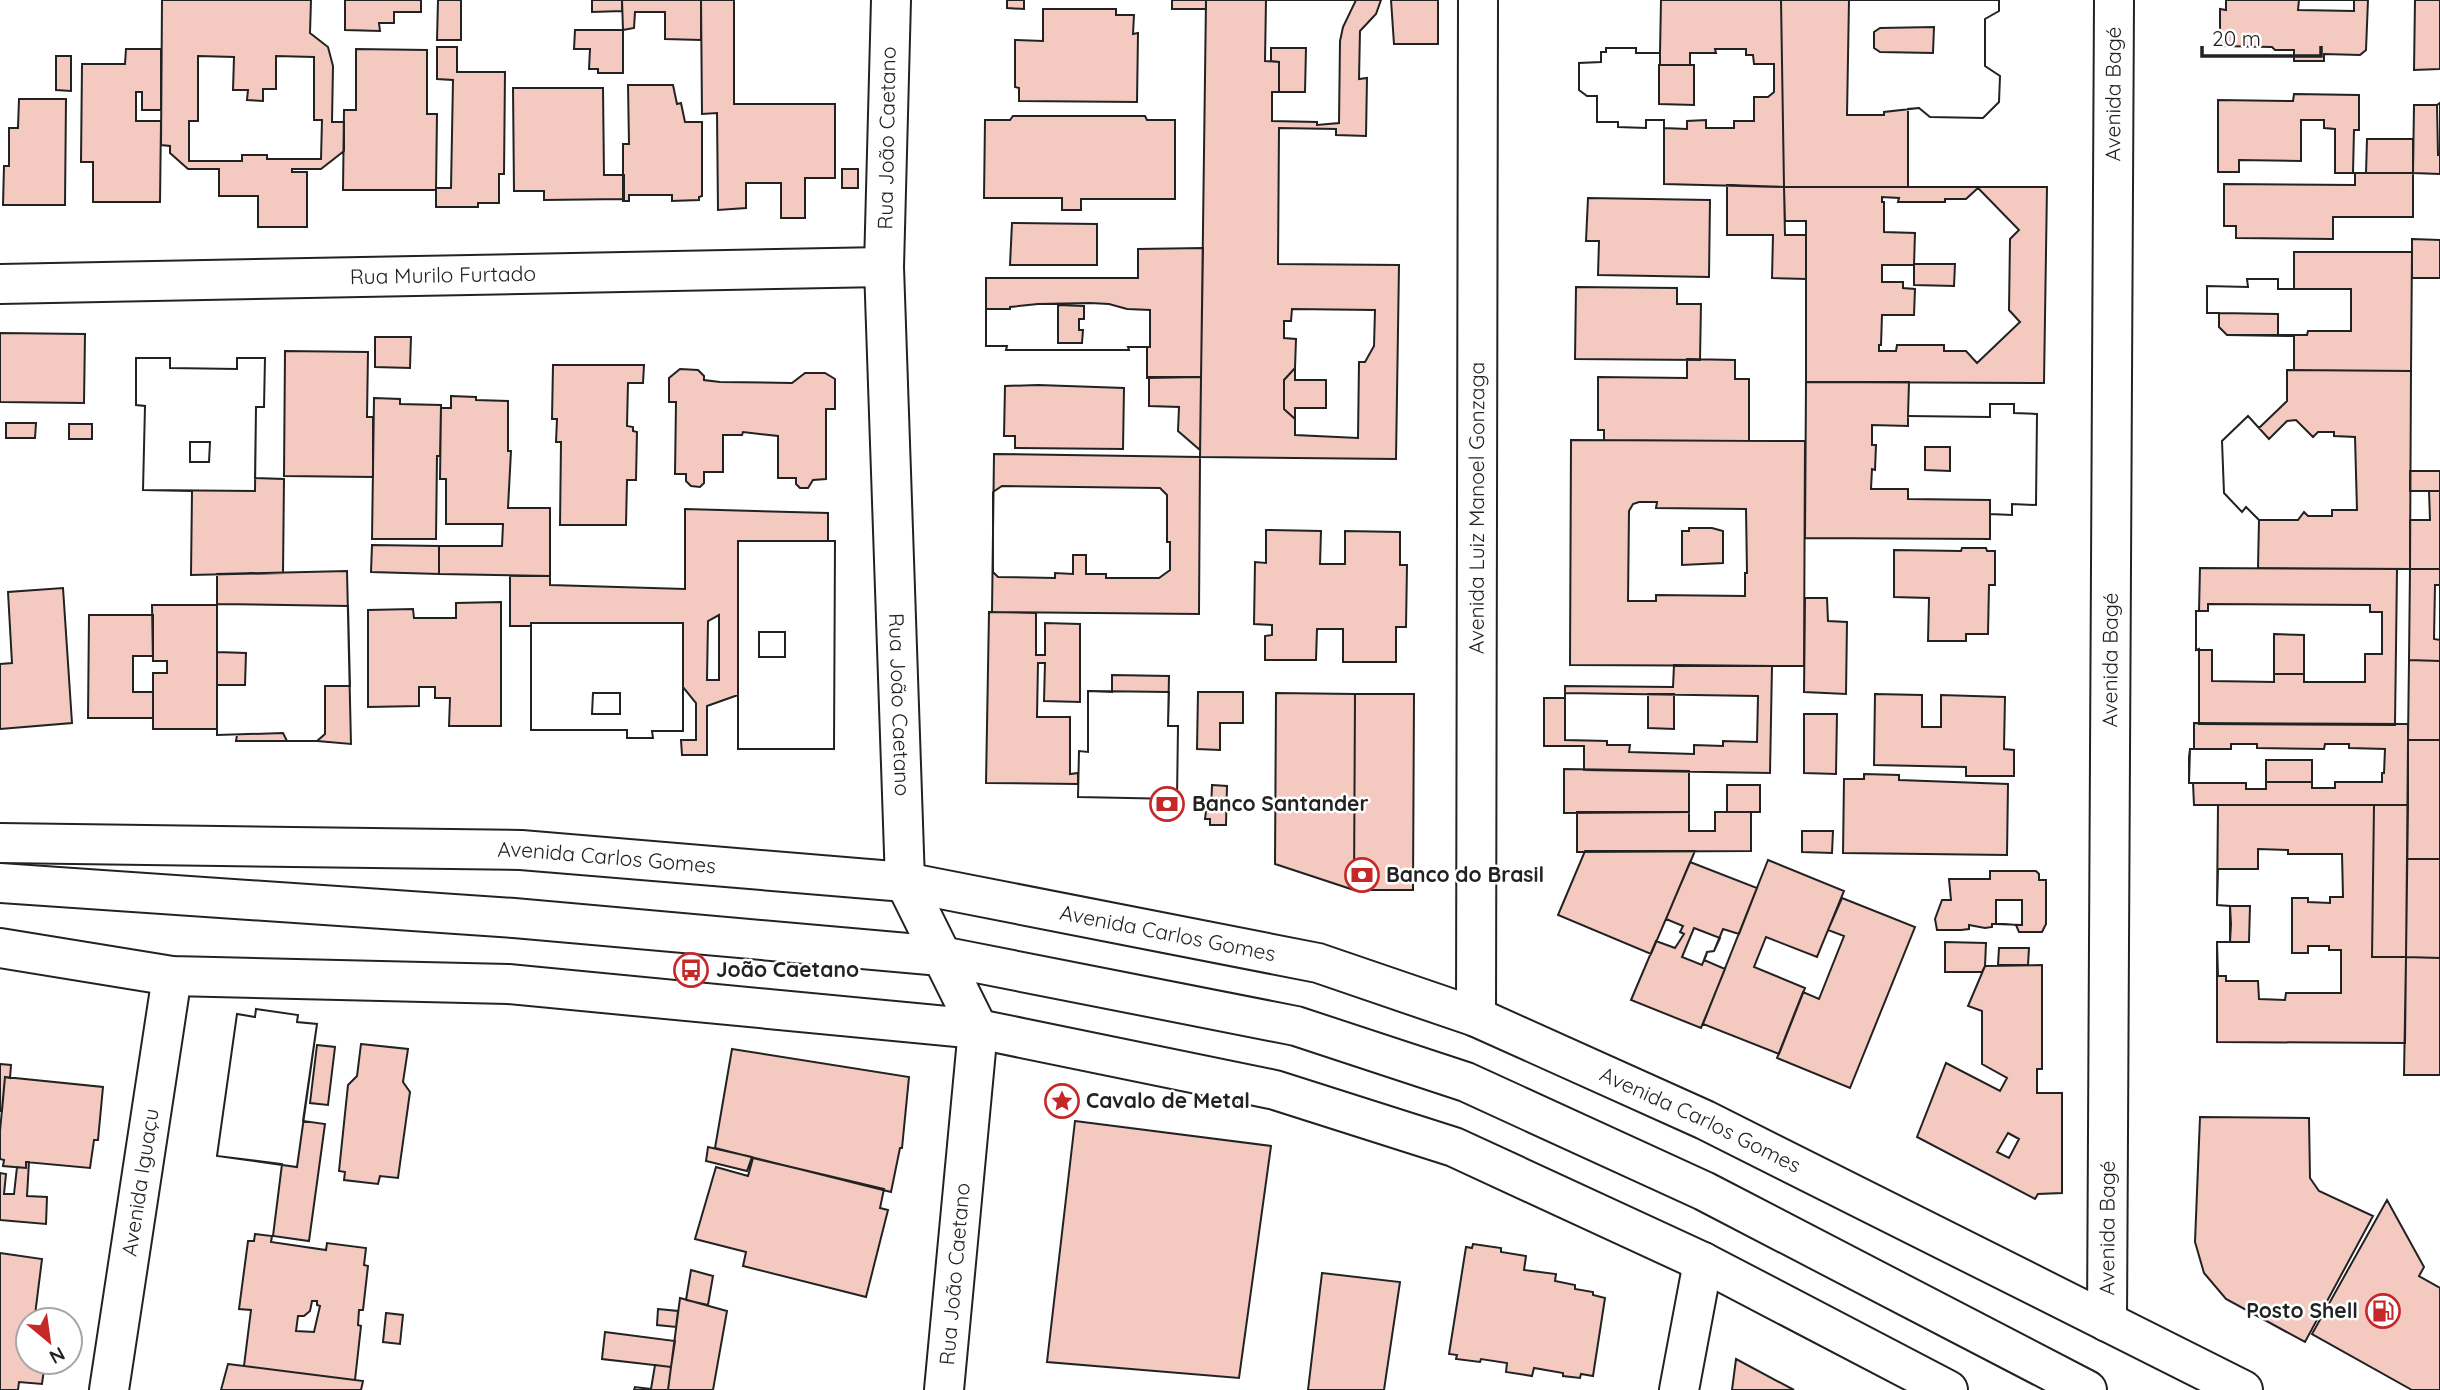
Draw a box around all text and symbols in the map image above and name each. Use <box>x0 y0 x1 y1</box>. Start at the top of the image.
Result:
scale bar <box>2202 14 2321 58</box>
text: 20 m <box>2212 25 2261 51</box>
street label: Avenida Bagé <box>2099 27 2126 161</box>
street label: Rua João Caetano <box>871 46 901 230</box>
street label: Rua Murilo Furtado <box>350 260 536 289</box>
street label: Avenida Luiz Manoel Gonzaga <box>1463 362 1489 654</box>
street label: Avenida Bagé <box>2096 593 2123 727</box>
street label: Rua João Caetano <box>884 613 916 797</box>
bank icon: Banco Santander <box>1148 785 1186 823</box>
place label: Banco Santander <box>1192 790 1369 816</box>
street label: Avenida Carlos Gomes <box>497 836 717 878</box>
bank icon: Banco do Brasil <box>1343 856 1381 894</box>
place label: Banco do Brasil <box>1386 861 1544 887</box>
street label: Avenida Carlos Gomes <box>1058 899 1278 966</box>
bus stop icon: João Caetano <box>672 951 710 989</box>
place label: João Caetano <box>716 956 859 982</box>
street label: Avenida Carlos Gomes <box>1596 1060 1805 1178</box>
place icon: Cavalo de Metal <box>1043 1082 1081 1120</box>
place label: Cavalo de Metal <box>1086 1087 1250 1113</box>
street label: Avenida Iguaçu <box>116 1106 164 1258</box>
street label: Avenida Bagé <box>2093 1161 2120 1295</box>
street label: Rua João Caetano <box>933 1182 975 1366</box>
fuel station icon: Posto Shell <box>2364 1292 2402 1330</box>
place label: Posto Shell <box>2246 1297 2358 1323</box>
north arrow <box>14 1306 84 1376</box>
text: N <box>45 1342 69 1370</box>

